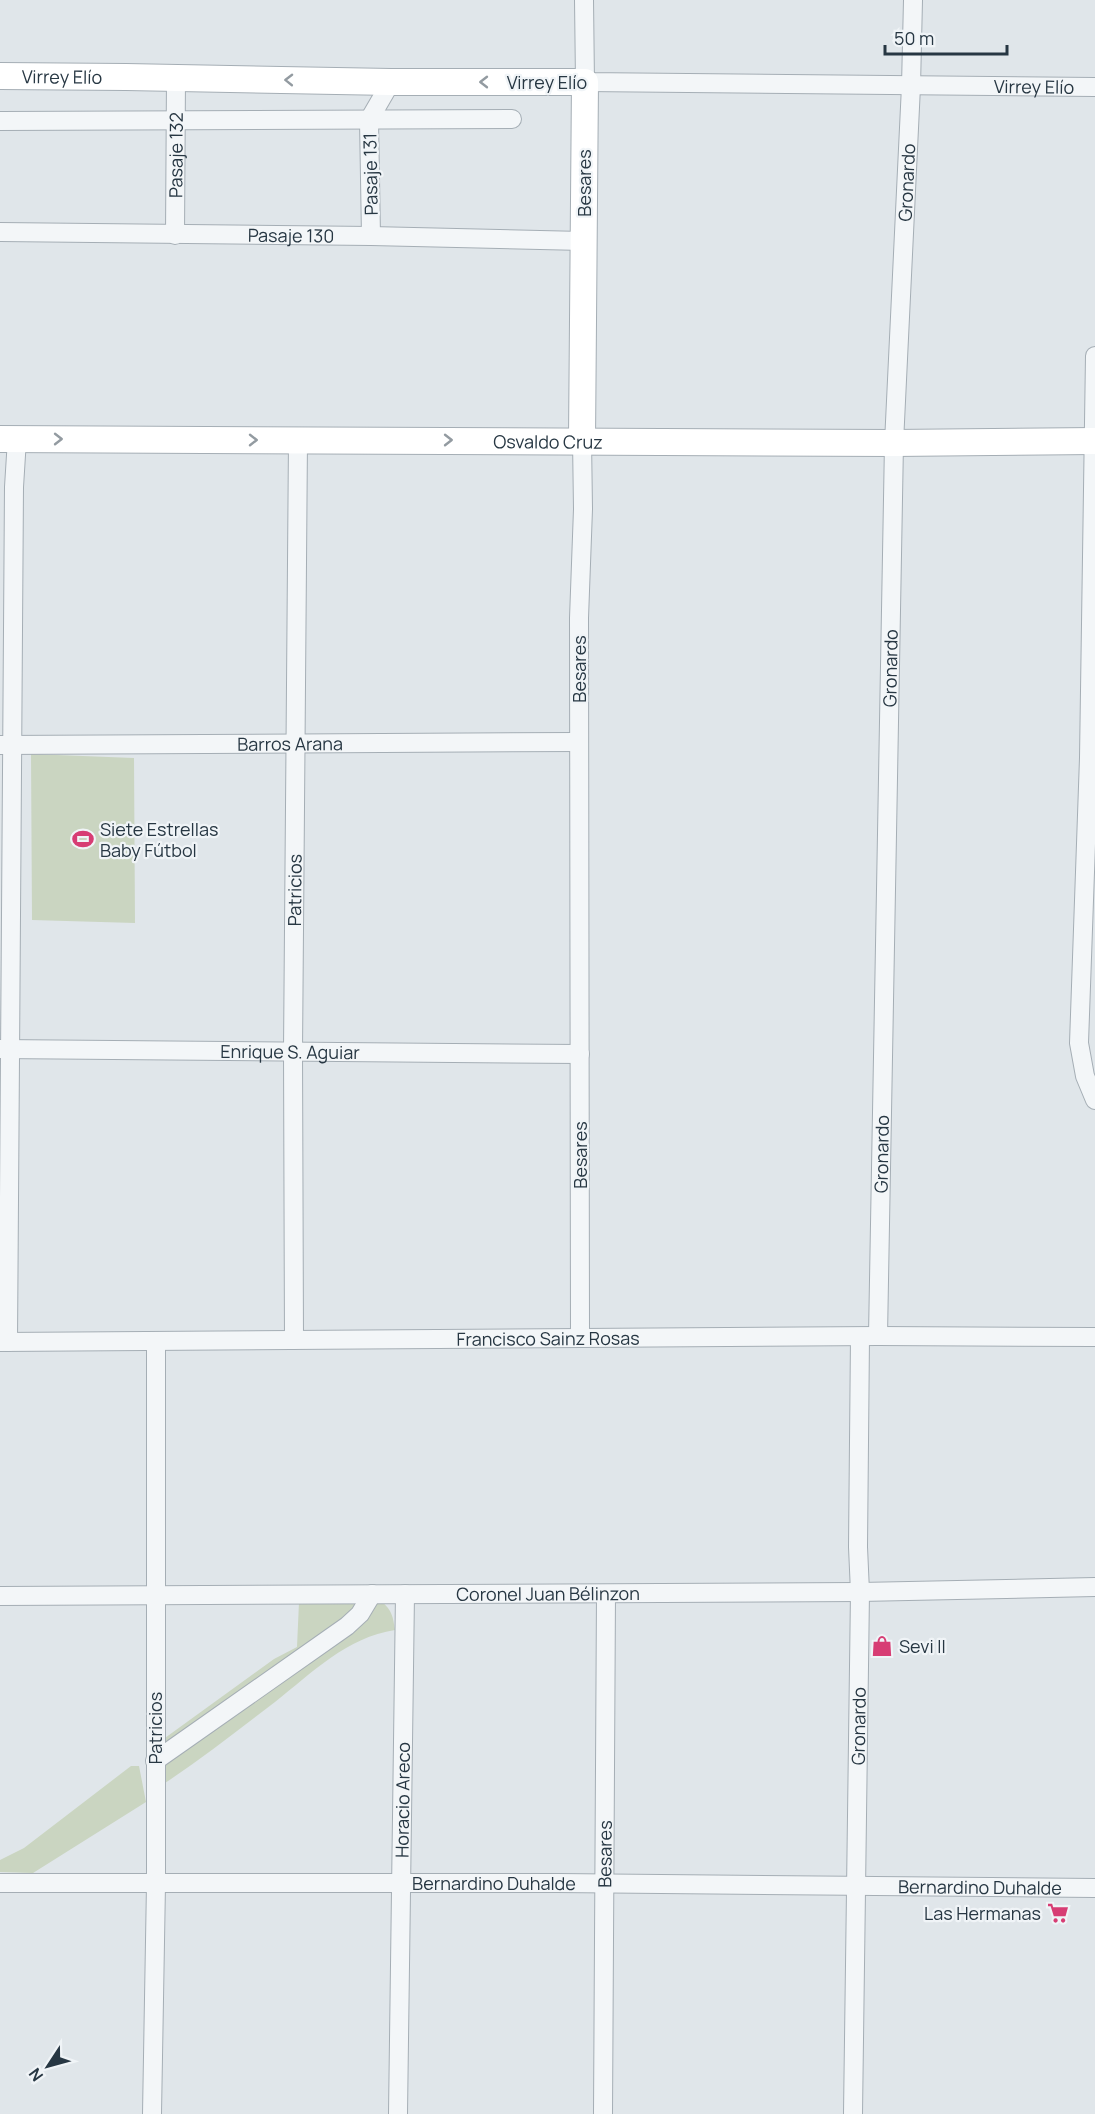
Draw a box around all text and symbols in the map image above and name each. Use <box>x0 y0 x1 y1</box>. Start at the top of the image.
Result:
scale bar <box>885 18 1006 56</box>
text: 50 m <box>894 26 934 50</box>
street label: Virrey Elío <box>22 64 102 89</box>
street label: Virrey Elío <box>507 70 587 94</box>
one-way arrow <box>285 74 294 86</box>
street label: Virrey Elío <box>994 74 1074 99</box>
one-way arrow <box>480 76 489 88</box>
street label: Pasaje 132 <box>163 112 188 198</box>
street label: Pasaje 131 <box>357 133 383 215</box>
street label: Gronardo <box>893 143 920 222</box>
street label: Besares <box>572 149 596 217</box>
street label: Pasaje 130 <box>248 223 334 248</box>
street label: Osvaldo Cruz <box>493 429 603 454</box>
one-way arrow <box>54 433 63 445</box>
one-way arrow <box>249 434 258 446</box>
one-way arrow <box>444 434 453 446</box>
street label: Gronardo <box>877 629 903 707</box>
street label: Besares <box>567 635 591 703</box>
street label: Barros Arana <box>237 731 343 756</box>
place label: Siete Estrellas Baby Fútbol <box>100 817 218 862</box>
sports icon: Siete Estrellas Baby Fútbol <box>71 827 95 851</box>
street label: Patricios <box>282 854 307 926</box>
street label: Enrique S. Aguiar <box>220 1039 360 1064</box>
street label: Gronardo <box>869 1115 894 1193</box>
street label: Besares <box>568 1121 592 1189</box>
street label: Francisco Sainz Rosas <box>456 1326 640 1351</box>
street label: Coronel Juan Bélinzon <box>456 1581 640 1606</box>
shop icon: Sevi II <box>870 1634 894 1658</box>
place label: Sevi II <box>899 1634 946 1658</box>
street label: Gronardo <box>846 1687 871 1765</box>
street label: Patricios <box>143 1692 167 1764</box>
street label: Horacio Areco <box>389 1742 415 1858</box>
street label: Besares <box>592 1820 617 1888</box>
street label: Bernardino Duhalde <box>412 1871 576 1895</box>
street label: Bernardino Duhalde <box>898 1874 1062 1900</box>
place label: Las Hermanas <box>924 1901 1041 1925</box>
supermarket icon: Las Hermanas <box>1046 1901 1070 1925</box>
north arrow <box>18 2036 78 2096</box>
text: N <box>24 2064 48 2086</box>

